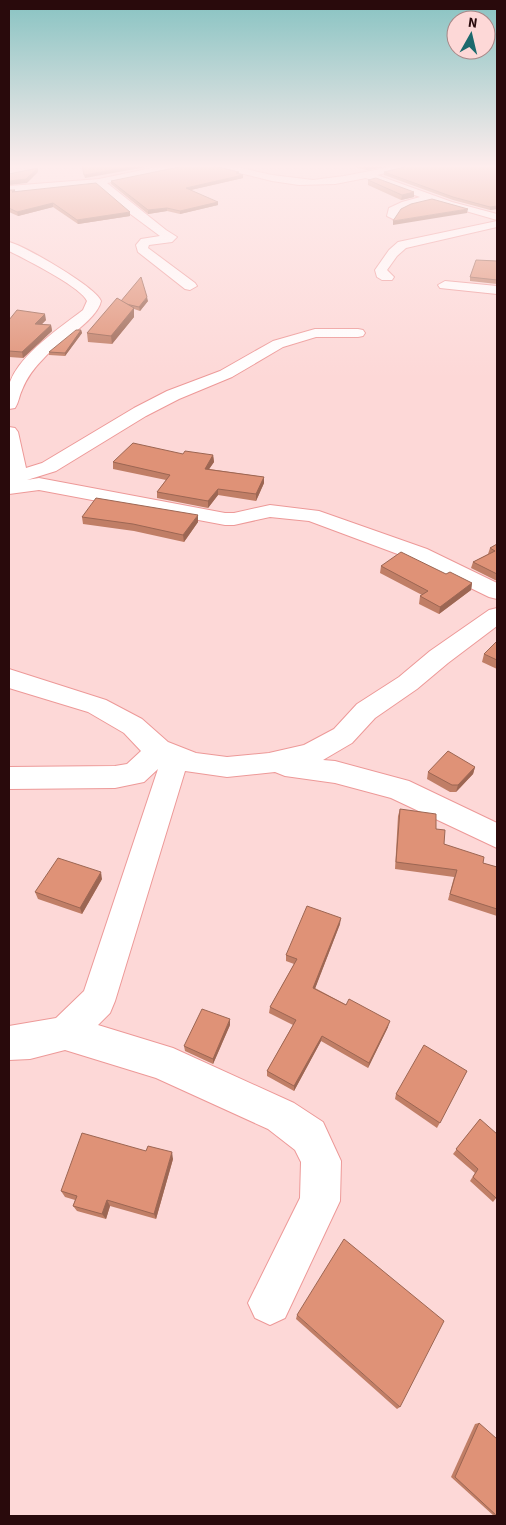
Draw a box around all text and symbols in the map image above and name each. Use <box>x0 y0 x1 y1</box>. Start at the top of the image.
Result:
north arrow <box>446 10 496 60</box>
text: N <box>467 13 479 34</box>

